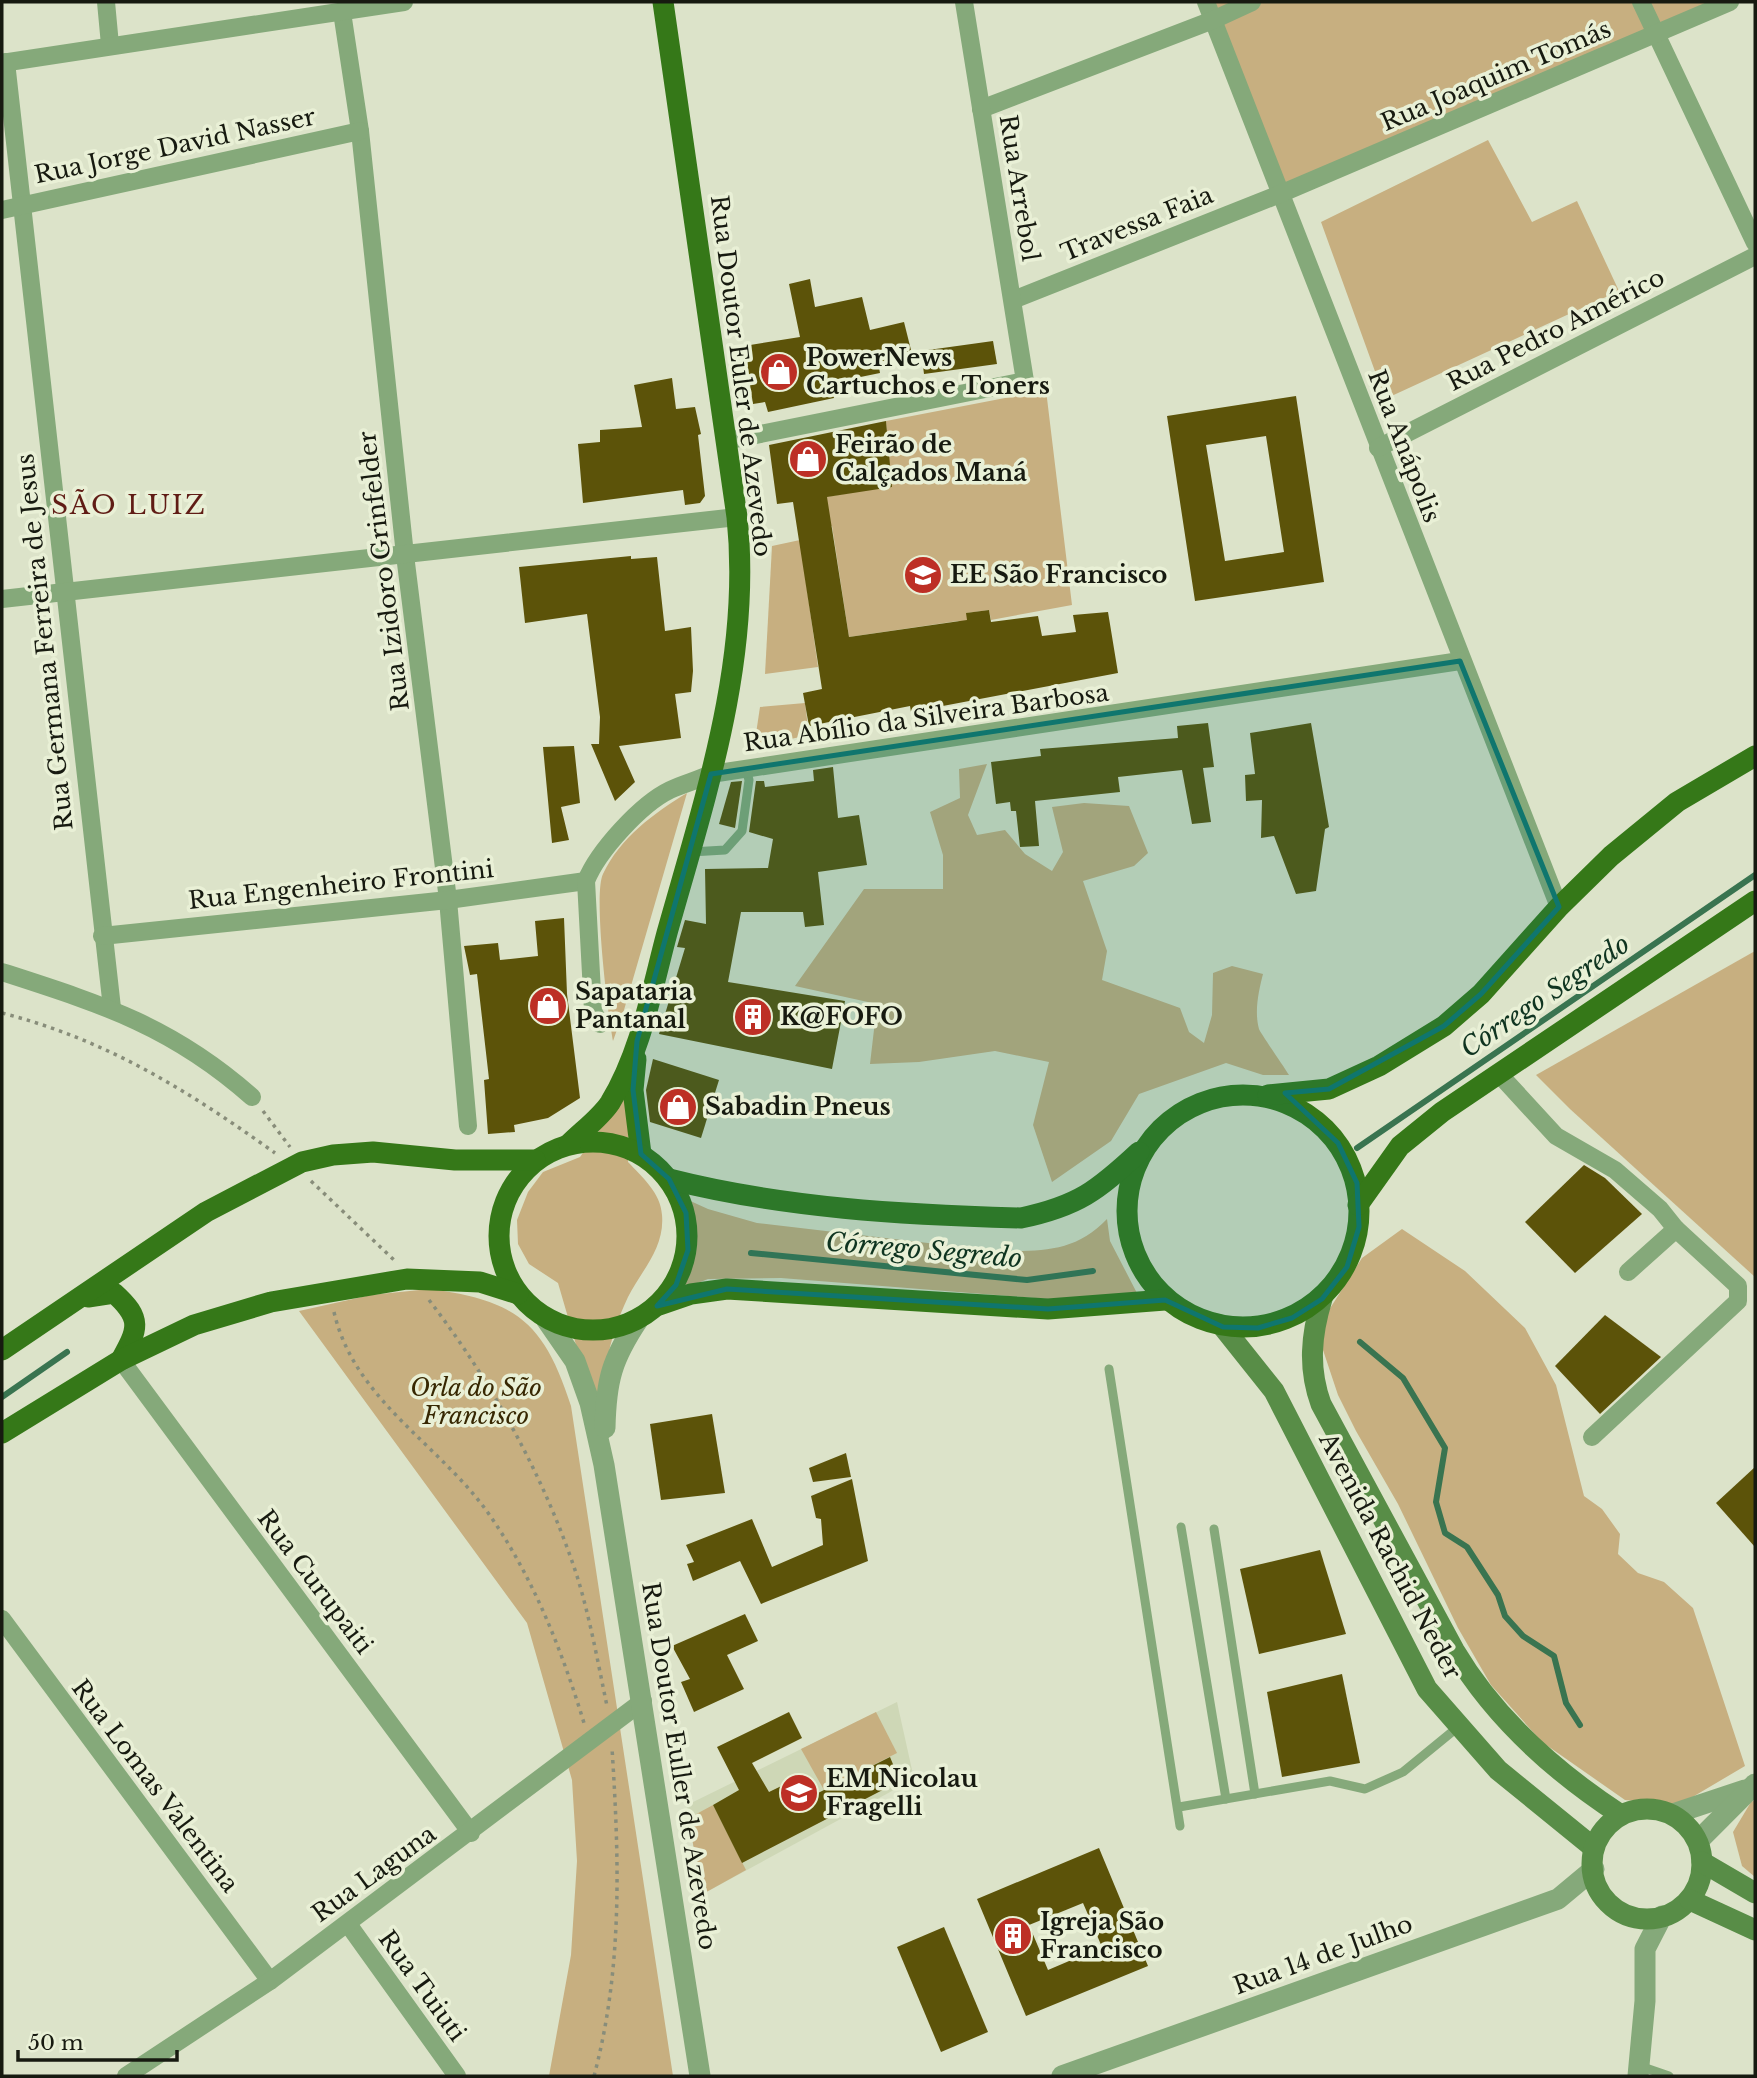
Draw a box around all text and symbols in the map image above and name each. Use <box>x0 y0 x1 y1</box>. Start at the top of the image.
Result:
street label: Rua Joaquim Tomás <box>1377 14 1615 137</box>
street label: Rua Jorge David Nasser <box>32 101 319 189</box>
street label: Rua Arrebol <box>994 113 1045 264</box>
street label: Travessa Faia <box>1057 180 1218 267</box>
street label: Rua Doutor Euler de Azevedo <box>705 193 778 558</box>
street label: Rua Pedro Américo <box>1442 262 1669 397</box>
place label: PowerNews Cartuchos e Toners <box>806 343 1050 400</box>
shop icon: PowerNews Cartuchos e Toners <box>758 351 800 393</box>
street label: Rua Anápolis <box>1362 365 1447 526</box>
street label: Rua Izidoro Grinfelder <box>352 429 415 713</box>
place label: Feirão de Calçados Maná <box>835 430 1027 487</box>
shop icon: Feirão de Calçados Maná <box>787 438 829 480</box>
street label: Rua Germana Ferreira de Jesus <box>10 452 79 832</box>
district label: SÃO LUIZ <box>51 489 207 521</box>
school or university icon: EE São Francisco <box>902 554 944 596</box>
place label: EE São Francisco <box>950 560 1167 589</box>
street label: Rua Abílio da Silveira Barbosa <box>741 677 1111 758</box>
street label: Rua Engenheiro Frontini <box>187 854 495 915</box>
water label: Córrego Segredo <box>1454 928 1636 1064</box>
place label: Sapataria Pantanal <box>575 977 693 1034</box>
shop icon: Sapataria Pantanal <box>527 985 569 1027</box>
building icon: K@FOFO <box>732 996 774 1038</box>
place label: K@FOFO <box>780 1002 903 1031</box>
shop icon: Sabadin Pneus <box>657 1086 699 1128</box>
place label: Sabadin Pneus <box>705 1092 891 1121</box>
water label: Córrego Segredo <box>824 1225 1024 1275</box>
park label: Orla do São Francisco <box>410 1373 542 1430</box>
street label: Avenida Rachid Neder <box>1313 1427 1468 1684</box>
street label: Rua Curupaiti <box>252 1504 379 1659</box>
street label: Rua Doutor Euller de Azevedo <box>636 1580 723 1952</box>
street label: Rua Lomas Valentina <box>66 1674 245 1898</box>
place label: EM Nicolau Fragelli <box>826 1764 978 1821</box>
school or university icon: EM Nicolau Fragelli <box>778 1772 820 1814</box>
street label: Rua Laguna <box>306 1819 442 1928</box>
place label: Igreja São Francisco <box>1040 1907 1164 1964</box>
street label: Rua 14 de Julho <box>1229 1909 1416 2000</box>
building icon: Igreja São Francisco <box>992 1915 1034 1957</box>
street label: Rua Tuiuti <box>373 1925 472 2047</box>
scale bar <box>18 2018 177 2062</box>
text: 50 m <box>28 2030 84 2056</box>

